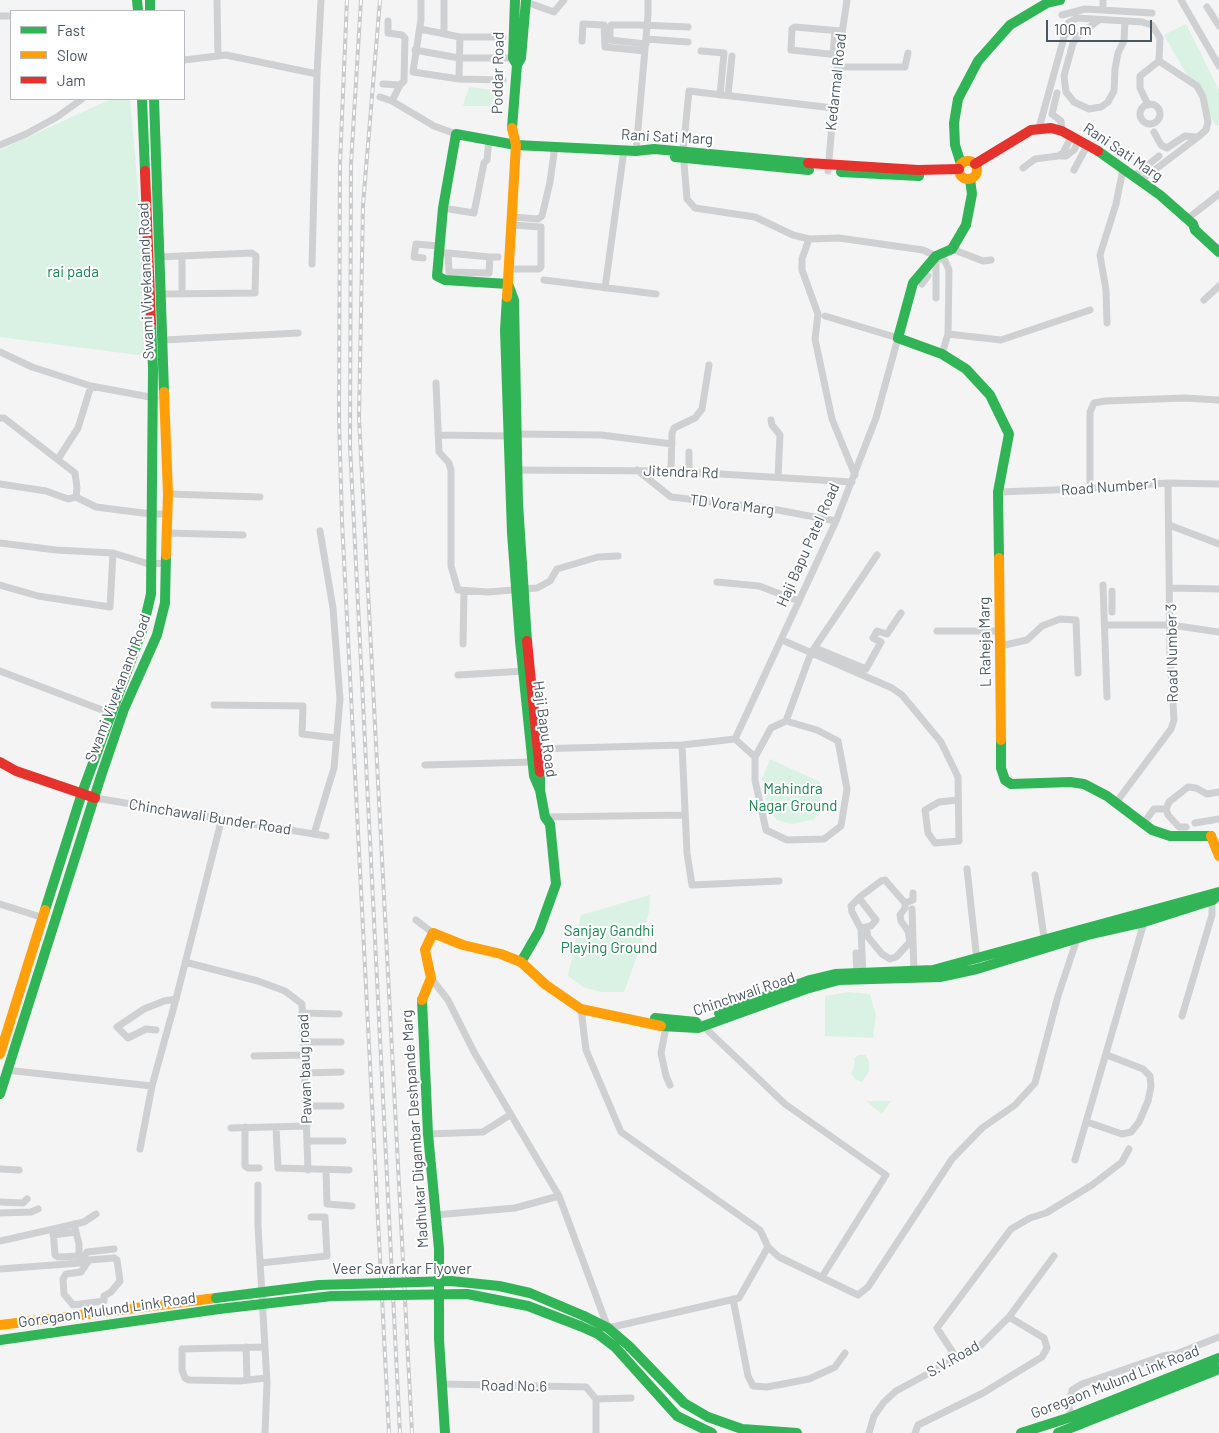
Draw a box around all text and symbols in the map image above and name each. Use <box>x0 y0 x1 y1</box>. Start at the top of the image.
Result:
legend <box>10 10 185 100</box>
scale bar <box>1049 10 1155 42</box>
text: 100 m <box>1054 20 1092 38</box>
text: Fast <box>57 21 85 39</box>
street label: Poddar Road <box>488 32 508 114</box>
street label: Kedarmal Road <box>822 32 850 132</box>
text: Slow <box>57 46 88 64</box>
text: Jam <box>57 71 86 89</box>
street label: Rani Sati Marg <box>1080 119 1166 185</box>
street label: Rani Sati Marg <box>621 126 713 148</box>
street label: Swami Vivekanand Road <box>134 202 158 360</box>
park label: rai pada <box>47 263 99 281</box>
street label: Jitendra Rd <box>643 462 719 482</box>
street label: Road Number 1 <box>1060 475 1158 499</box>
street label: Haji Bapu Patel Road <box>773 480 843 610</box>
street label: TD Vora Marg <box>689 491 775 519</box>
street label: L Raheja Marg <box>975 597 995 687</box>
street label: Road Number 3 <box>1162 603 1182 703</box>
street label: Swami Vivekanand Road <box>81 612 155 764</box>
street label: Haji Bapu Road <box>529 680 561 778</box>
park label: Mahindra Nagar Ground <box>749 780 837 815</box>
street label: Chinchawali Bunder Road <box>128 795 292 839</box>
park label: Sanjay Gandhi Playing Ground <box>561 922 657 957</box>
street label: Chinchwali Road <box>691 968 797 1020</box>
street label: Madhukar Digambar Deshpande Marg <box>398 1009 432 1249</box>
street label: Pawan baug road <box>294 1014 316 1124</box>
street label: Veer Savarkar Flyover <box>332 1260 472 1278</box>
street label: Goregaon Mulund Link Road <box>17 1289 197 1331</box>
street label: S.V.Road <box>923 1337 983 1381</box>
street label: Goregaon Mulund Link Road <box>1028 1341 1202 1423</box>
street label: Road No.6 <box>481 1376 547 1396</box>

